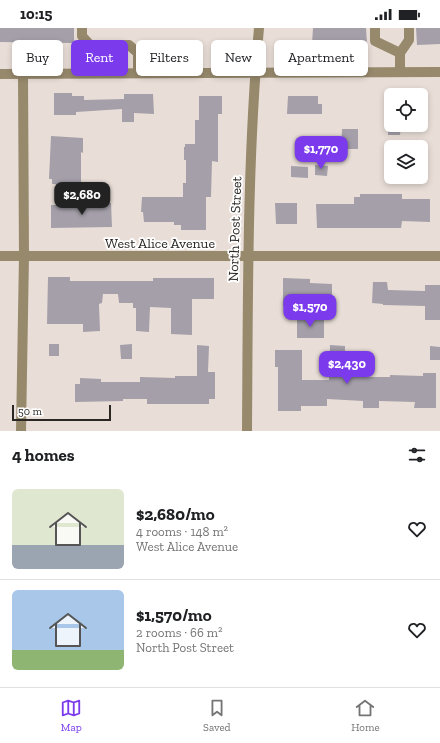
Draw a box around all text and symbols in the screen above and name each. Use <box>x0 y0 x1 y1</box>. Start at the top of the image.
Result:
text: 10:15 <box>20 5 52 23</box>
chip: Buy <box>12 40 63 76</box>
chip: Rent <box>71 40 128 76</box>
chip: Filters <box>136 40 203 76</box>
chip: New <box>211 40 266 76</box>
chip: Apartment <box>274 40 368 76</box>
map controls <box>384 88 428 184</box>
button: locate <box>384 88 428 132</box>
pin: $1,770 <box>288 136 354 170</box>
button: layers <box>384 140 428 184</box>
text: $1,770 <box>304 141 338 156</box>
street label: North Post Street <box>225 175 245 282</box>
pin: $2,680 <box>49 182 115 216</box>
text: $2,680 <box>63 187 101 202</box>
street label: West Alice Avenue <box>105 235 215 252</box>
pin: $1,570 <box>277 294 343 328</box>
text: $1,570 <box>292 299 328 314</box>
pin: $2,430 <box>314 351 380 385</box>
text: $2,430 <box>328 356 366 371</box>
scale bar <box>12 403 111 422</box>
text: 50 m <box>18 405 42 418</box>
icon: filters <box>406 444 428 466</box>
text: 4 homes <box>12 445 75 465</box>
text: $2,680/mo <box>136 504 215 524</box>
icon: home <box>44 505 92 553</box>
icon: heart <box>406 518 428 540</box>
text: 4 rooms · 148 m² <box>136 524 228 539</box>
text: West Alice Avenue <box>136 539 238 554</box>
text: $1,570/mo <box>136 605 212 625</box>
icon: home <box>44 606 92 654</box>
icon: heart <box>406 619 428 641</box>
text: 2 rooms · 66 m² <box>136 625 223 640</box>
text: North Post Street <box>136 640 234 655</box>
tab: Map <box>60 697 82 734</box>
tab: Saved <box>203 697 231 734</box>
tab: Home <box>351 697 380 734</box>

